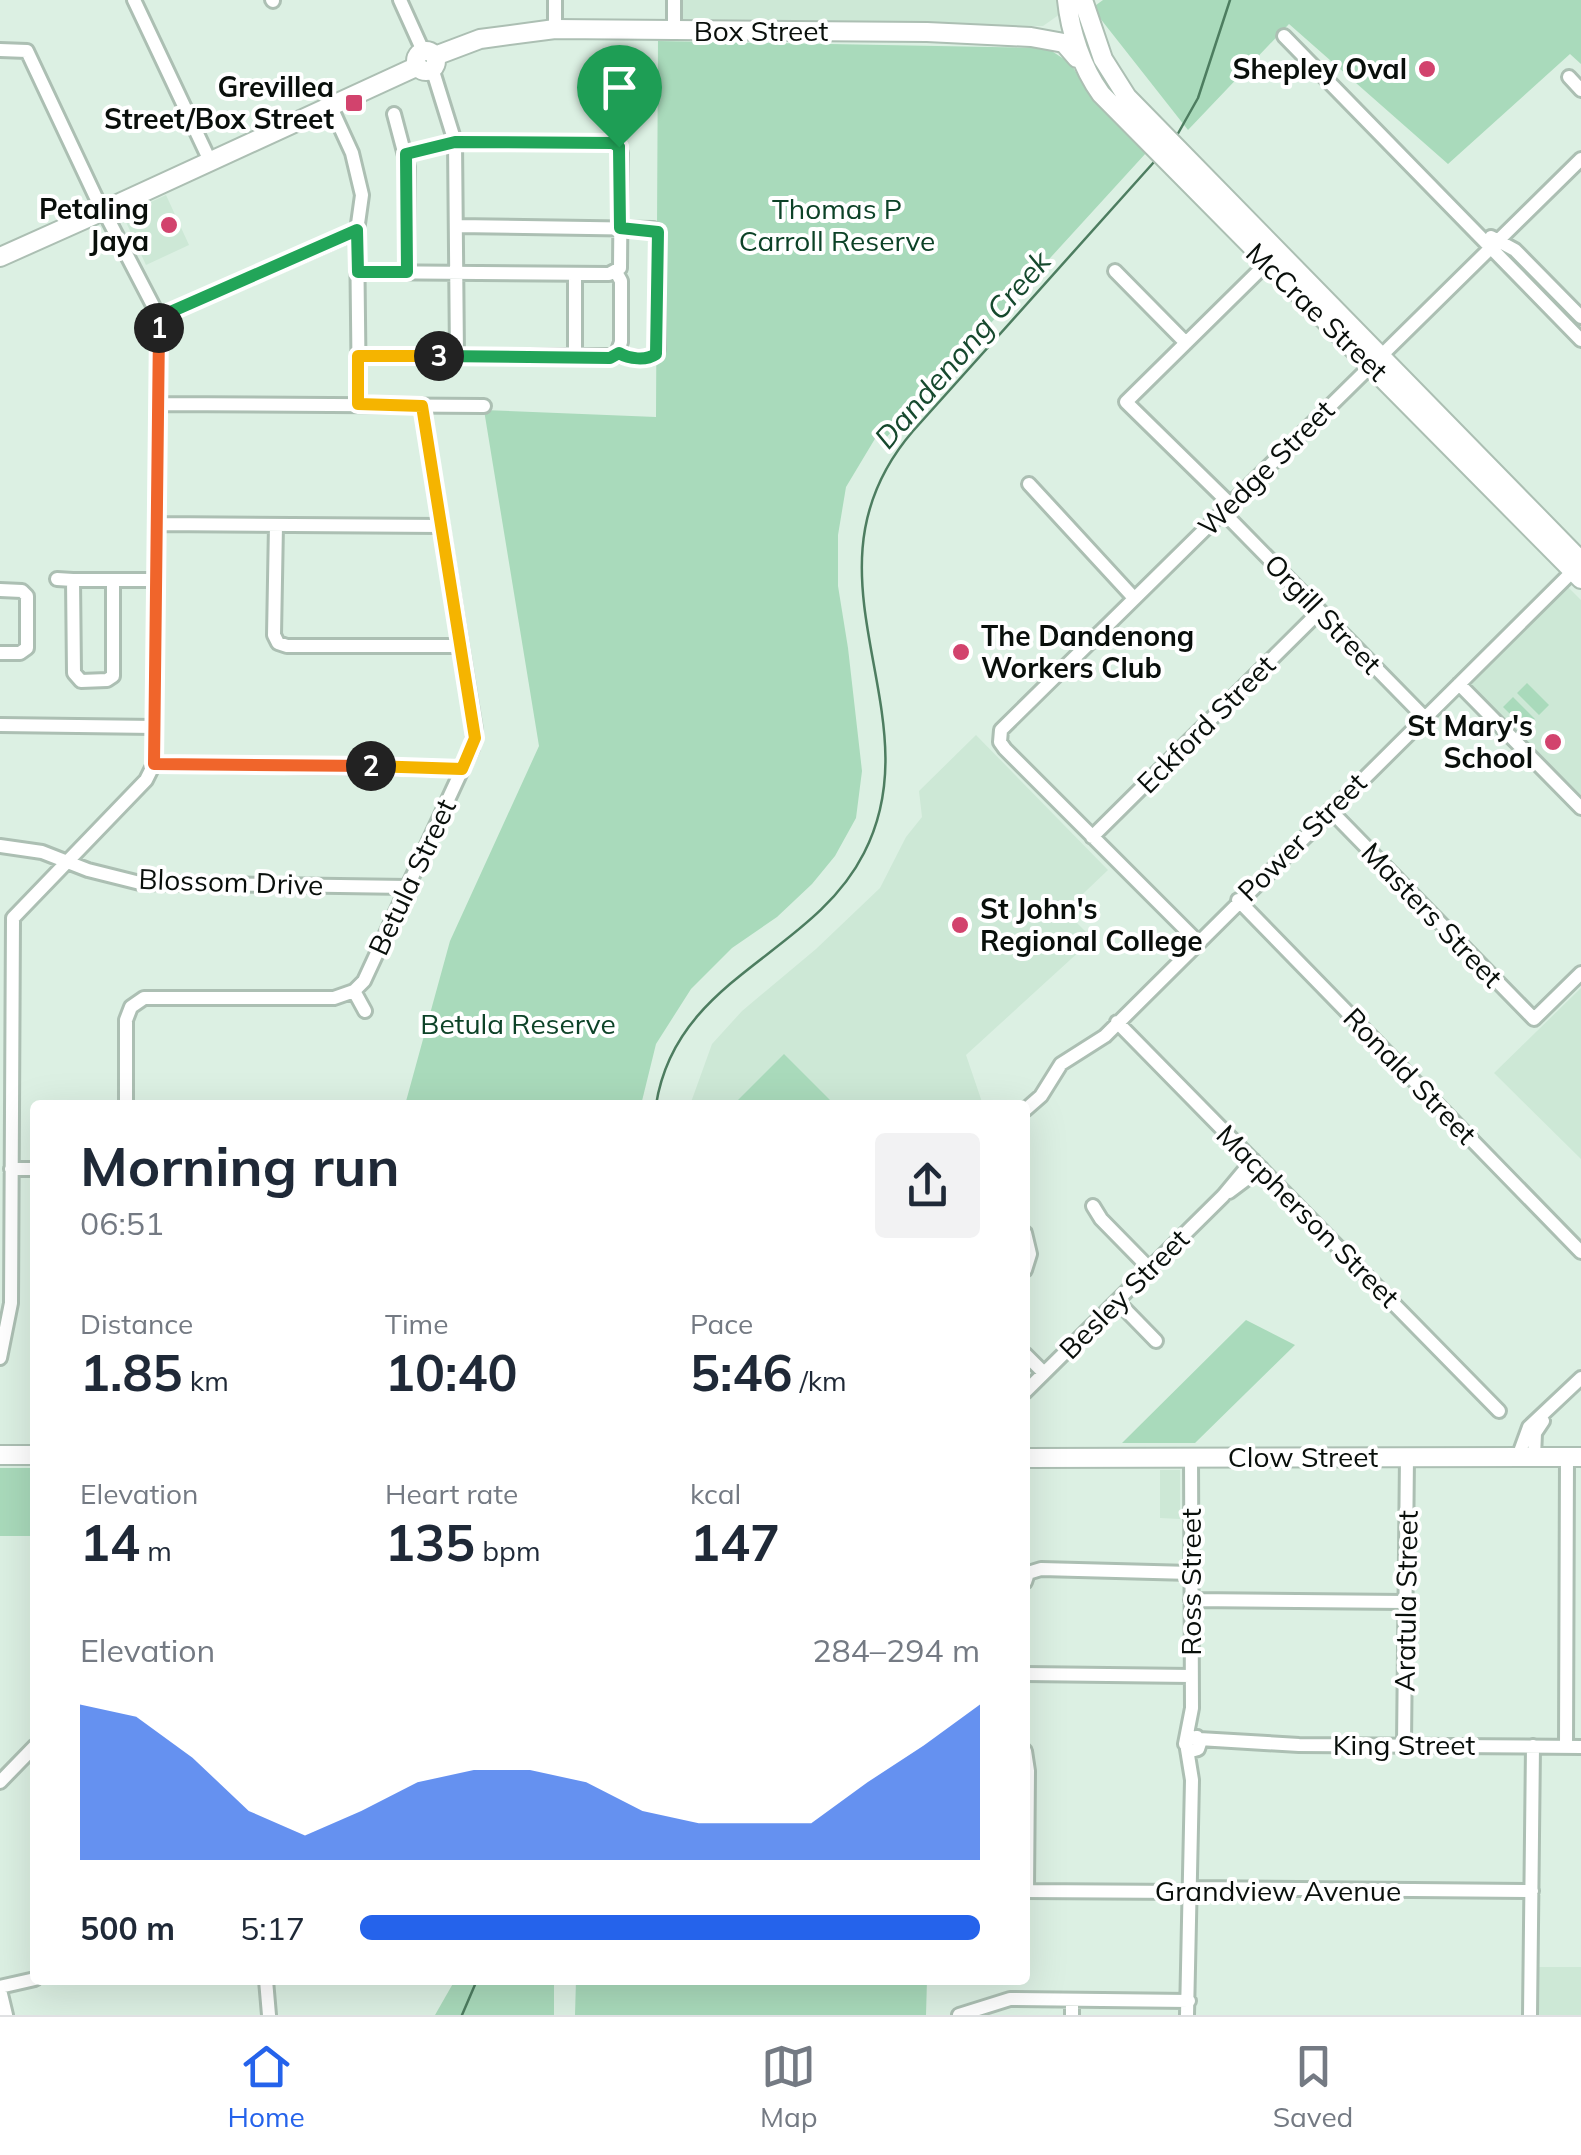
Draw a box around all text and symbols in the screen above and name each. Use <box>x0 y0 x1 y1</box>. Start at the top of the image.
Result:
street label: Box Street <box>694 13 828 48</box>
pin <box>577 45 662 148</box>
place label: Shepley Oval <box>1232 51 1407 86</box>
marker: Shepley Oval <box>1416 58 1438 80</box>
icon: arrive <box>592 60 647 115</box>
place label: Grevillea Street/Box Street <box>104 69 334 136</box>
marker: Grevillea Street/Box Street <box>343 92 365 114</box>
place label: Petaling Jaya <box>39 191 149 258</box>
park label: Thomas P Carroll Reserve <box>739 191 935 258</box>
marker: Petaling Jaya <box>158 214 180 236</box>
street label: McCrae Street <box>1239 235 1396 388</box>
water label: Dandenong Creek <box>866 241 1060 456</box>
pin: 1 <box>134 303 184 353</box>
text: 1 <box>151 310 167 345</box>
pin: 3 <box>414 331 464 381</box>
text: 3 <box>431 338 447 373</box>
street label: Wedge Street <box>1190 392 1341 543</box>
street label: Orgill Street <box>1258 546 1389 681</box>
place label: The Dandenong Workers Club <box>981 618 1194 685</box>
marker: The Dandenong Workers Club <box>950 641 972 663</box>
street label: Eckford Street <box>1129 647 1282 800</box>
place label: St Mary's School <box>1407 708 1533 775</box>
marker: St Mary's School <box>1542 731 1564 753</box>
pin: 2 <box>346 741 396 791</box>
text: 2 <box>363 748 379 783</box>
street label: Power Street <box>1230 765 1373 908</box>
street label: Betula Street <box>360 793 463 961</box>
street label: Masters Street <box>1354 835 1510 995</box>
street label: Blossom Drive <box>138 861 324 902</box>
place label: St John's Regional College <box>980 891 1203 958</box>
marker: St John's Regional College <box>949 914 971 936</box>
street label: Ronald Street <box>1336 1000 1484 1151</box>
park label: Betula Reserve <box>420 1006 616 1041</box>
street label: Macpherson Street <box>1210 1117 1407 1314</box>
text: Morning run <box>80 1131 400 1200</box>
button: share <box>875 1133 980 1238</box>
text: 06:51 <box>80 1203 164 1243</box>
street label: Besley Street <box>1051 1221 1196 1366</box>
text: Distance <box>80 1306 193 1341</box>
text: Time <box>385 1306 448 1341</box>
text: Pace <box>690 1306 753 1341</box>
text: 1.85 <box>80 1341 182 1404</box>
text: 10:40 <box>385 1341 517 1404</box>
text: 5:46 <box>690 1341 792 1404</box>
text: km <box>182 1363 229 1398</box>
text: /km <box>792 1363 847 1398</box>
street label: Clow Street <box>1228 1439 1379 1474</box>
text: Elevation <box>80 1476 198 1511</box>
text: Heart rate <box>385 1476 518 1511</box>
text: kcal <box>690 1476 741 1511</box>
street label: Ross Street <box>1173 1508 1208 1656</box>
street label: Aratula Street <box>1386 1510 1425 1692</box>
text: 14 <box>80 1511 140 1574</box>
text: 135 <box>385 1511 475 1574</box>
text: 147 <box>690 1511 780 1574</box>
text: m <box>140 1533 172 1568</box>
text: bpm <box>475 1533 541 1568</box>
text: Elevation <box>80 1630 215 1670</box>
text: 284–294 m <box>812 1630 980 1670</box>
street label: King Street <box>1333 1727 1475 1762</box>
street label: Grandview Avenue <box>1155 1873 1401 1908</box>
text: 500 m <box>80 1908 175 1948</box>
text: 5:17 <box>240 1908 305 1948</box>
tab: Home <box>228 2039 305 2134</box>
tab: Map <box>760 2039 818 2134</box>
tab: Saved <box>1273 2039 1353 2134</box>

